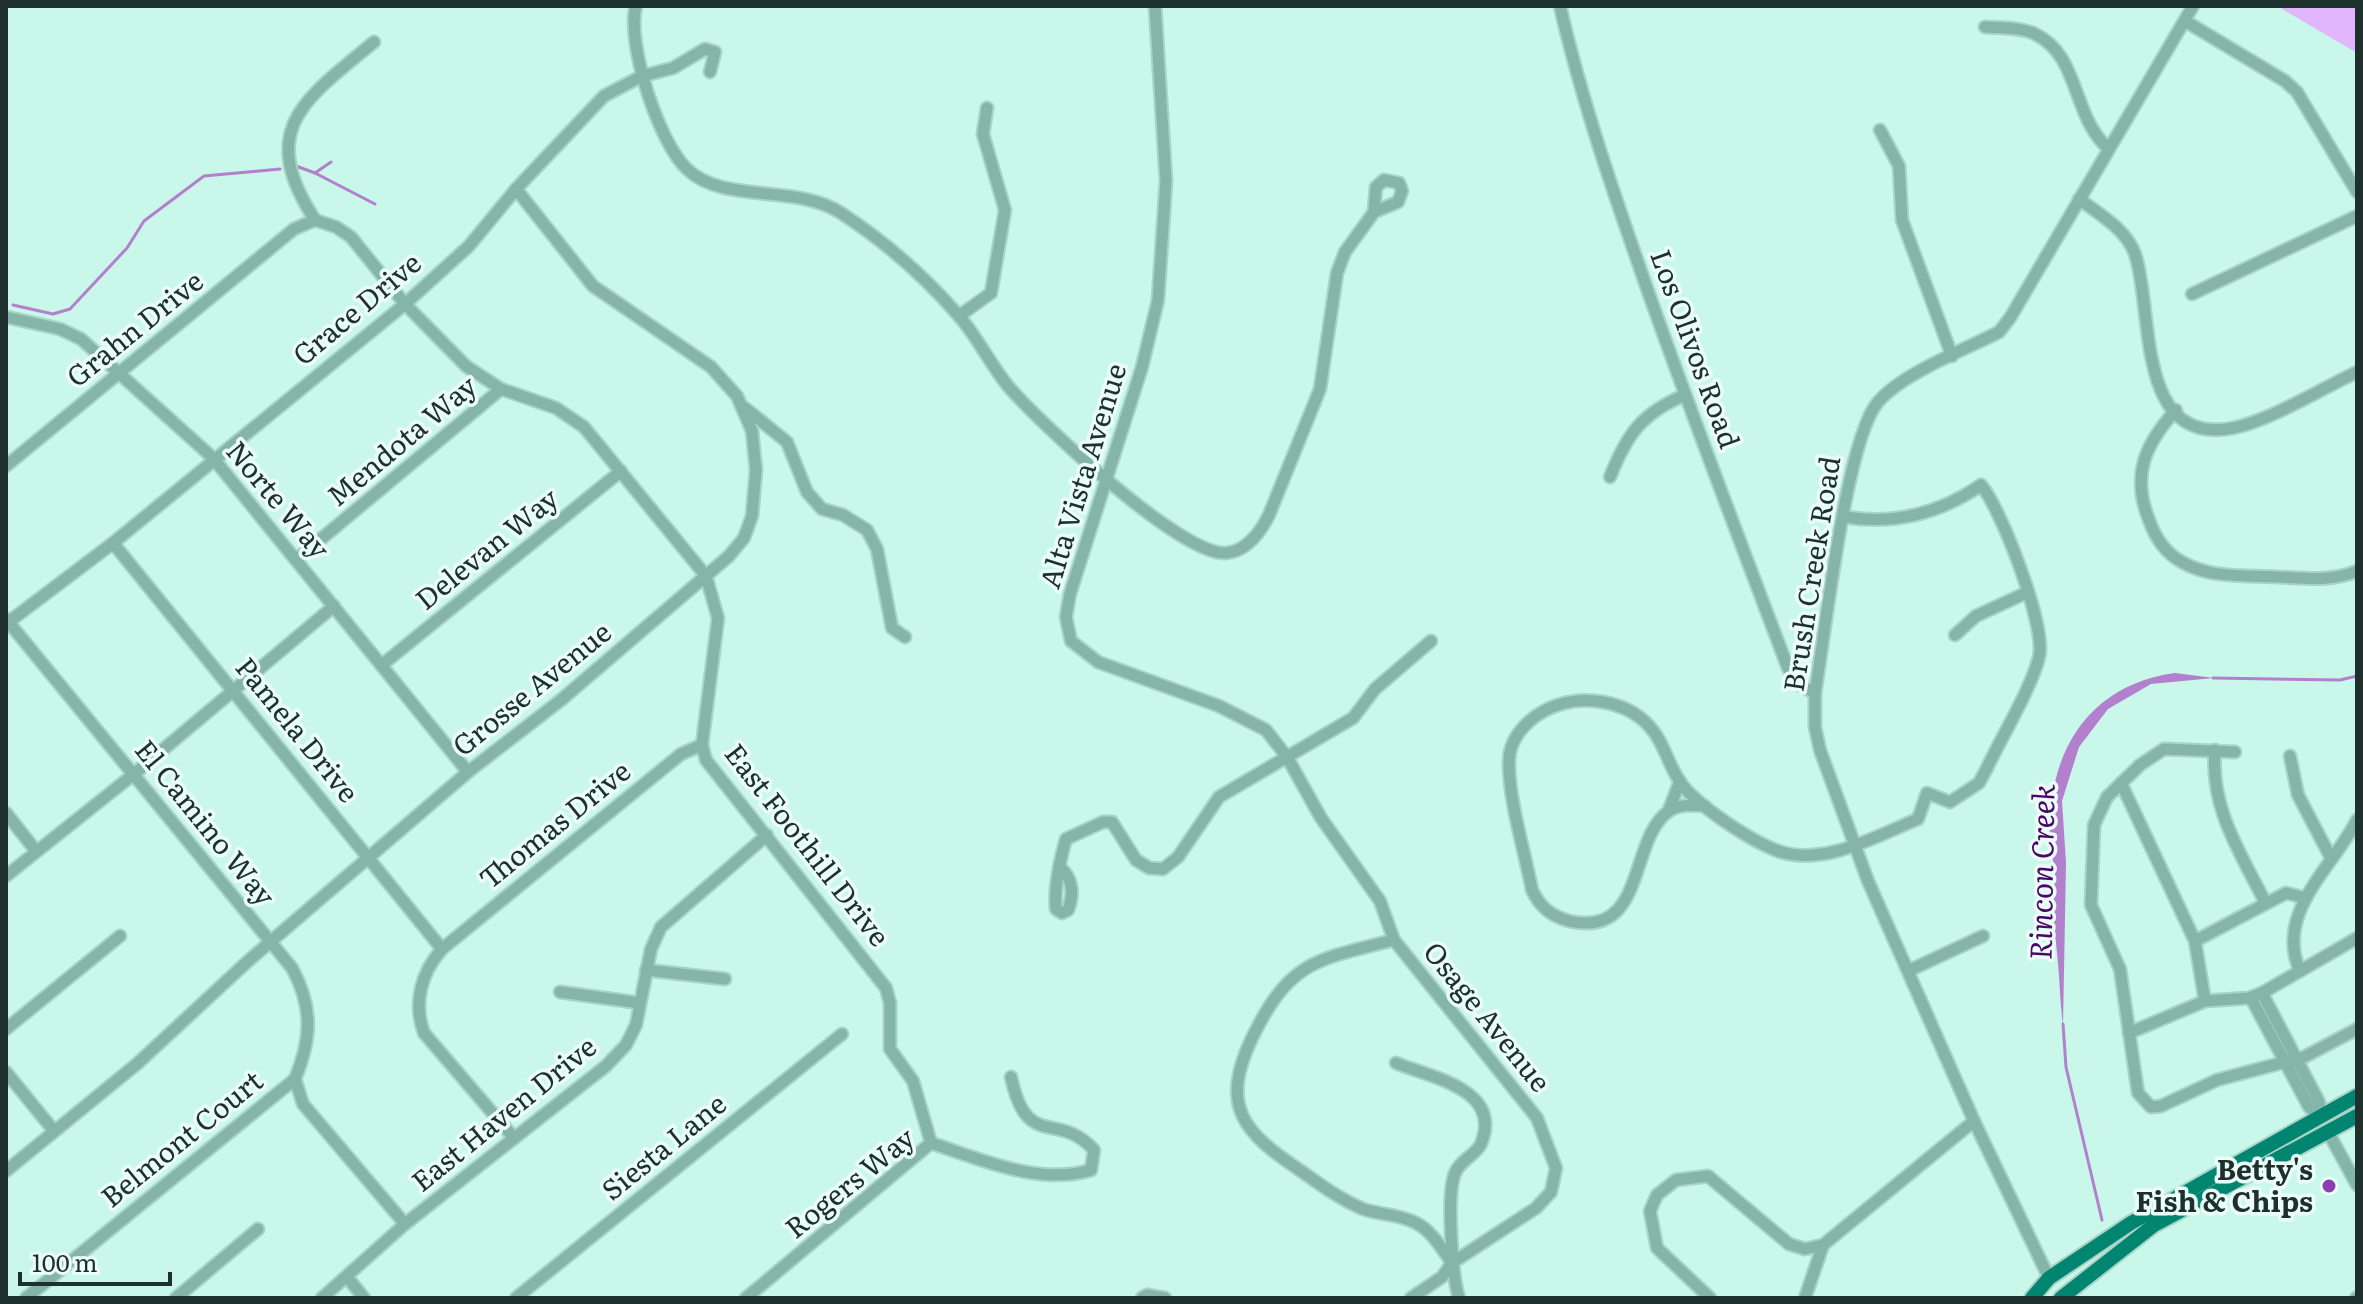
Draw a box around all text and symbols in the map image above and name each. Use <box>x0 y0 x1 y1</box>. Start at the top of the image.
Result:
street label: Grace Drive <box>282 241 429 374</box>
street label: Los Olivos Road <box>1641 243 1752 454</box>
street label: Grahn Drive <box>56 259 211 396</box>
street label: Alta Vista Avenue <box>1027 358 1135 593</box>
street label: Mendota Way <box>317 364 486 515</box>
street label: Norte Way <box>218 431 342 567</box>
street label: Brush Creek Road <box>1771 453 1849 695</box>
street label: Delevan Way <box>405 476 567 618</box>
street label: Grosse Avenue <box>442 610 619 765</box>
street label: Pamela Drive <box>227 647 370 811</box>
street label: El Camino Way <box>126 729 287 915</box>
street label: East Foothill Drive <box>716 733 901 954</box>
street label: Thomas Drive <box>469 749 639 898</box>
water label: Rincon Creek <box>2016 783 2064 960</box>
street label: Osage Avenue <box>1415 932 1562 1100</box>
street label: East Haven Drive <box>401 1025 604 1200</box>
street label: Belmont Court <box>91 1058 271 1216</box>
street label: Siesta Lane <box>591 1082 734 1209</box>
street label: Rogers Way <box>775 1115 923 1247</box>
place label: Betty's Fish & Chips <box>2136 1147 2313 1221</box>
marker: Betty's Fish & Chips <box>2320 1177 2338 1195</box>
scale bar <box>20 1236 170 1286</box>
text: 100 m <box>32 1244 98 1279</box>

